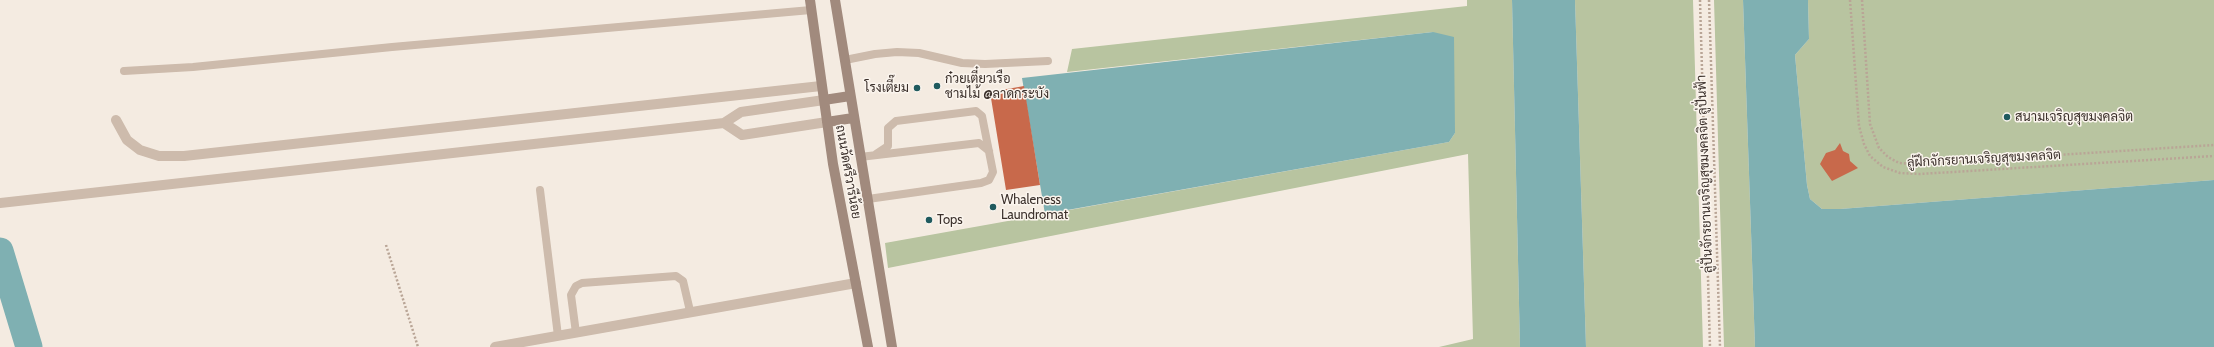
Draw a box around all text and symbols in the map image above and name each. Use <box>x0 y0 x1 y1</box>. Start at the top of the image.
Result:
place label: ก๋วยเตี๋ยวเรือ ชามไม้ @ลาดกระบัง <box>945 71 1049 102</box>
street label: ลู่ปั่นจักรยานเจริญสุขมงคลจิต ลู่ปั่นฟ้า <box>1694 75 1716 273</box>
place label: โรงเตี๊ยม <box>865 80 909 96</box>
marker: ก๋วยเตี๋ยวเรือ ชามไม้ @ลาดกระบัง <box>932 81 942 91</box>
marker: โรงเตี๊ยม <box>912 83 922 93</box>
place label: สนามเจริญสุขมงคลจิต <box>2015 109 2133 125</box>
marker: สนามเจริญสุขมงคลจิต <box>2002 112 2012 122</box>
street label: ถนนวัดศรีวารีน้อย <box>832 124 864 220</box>
street label: ลู่ฝึกจักรยานเจริญสุขมงคลจิต <box>1907 147 2061 171</box>
place label: Whaleness Laundromat <box>1001 192 1068 223</box>
marker: Whaleness Laundromat <box>988 202 998 212</box>
place label: Tops <box>937 212 963 228</box>
marker: Tops <box>924 215 934 225</box>

